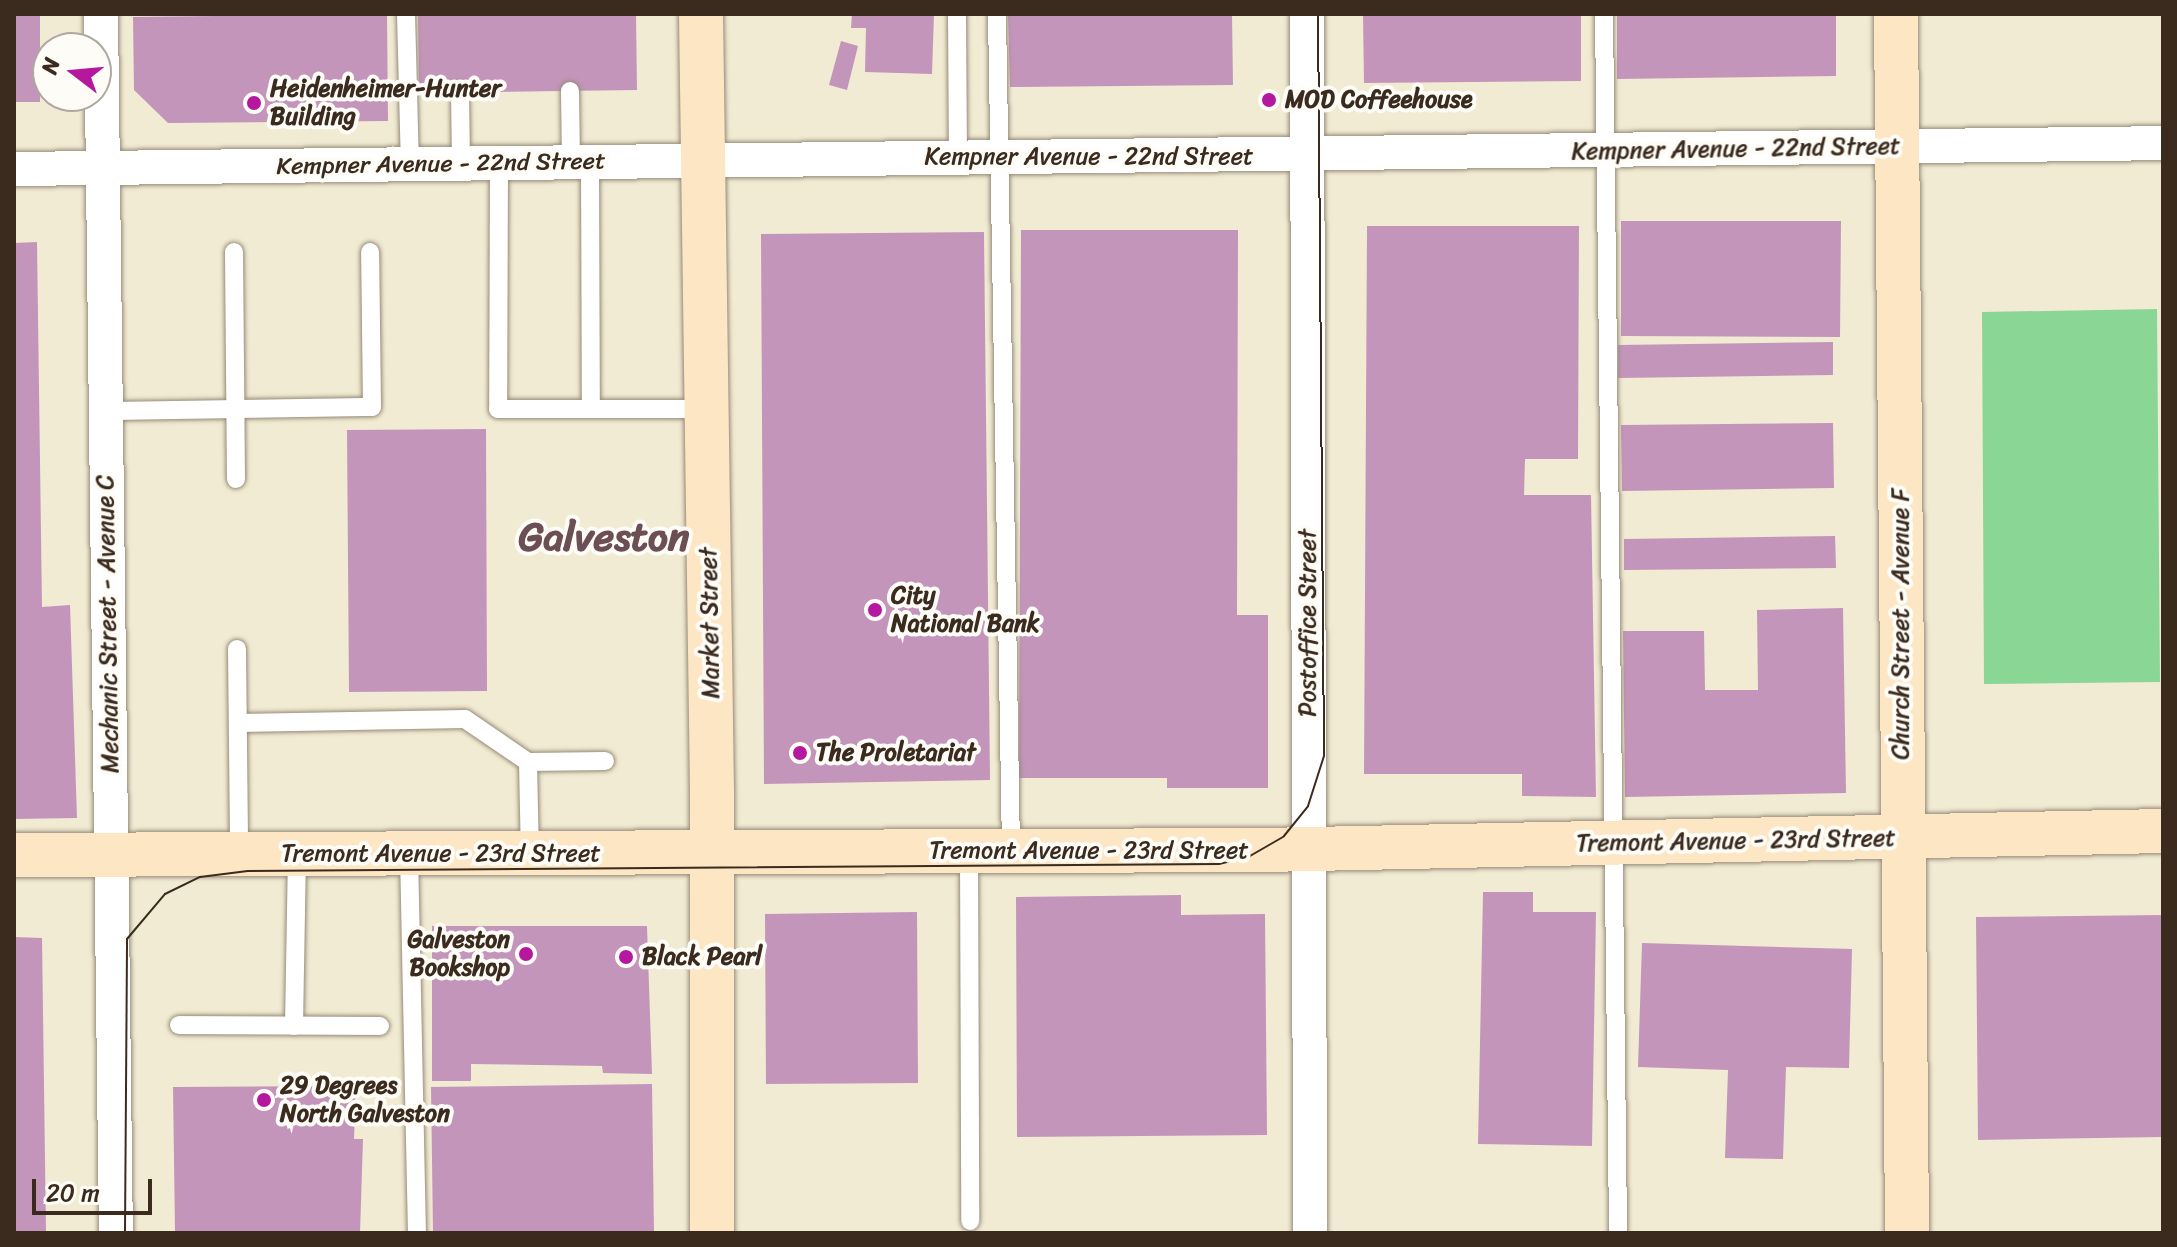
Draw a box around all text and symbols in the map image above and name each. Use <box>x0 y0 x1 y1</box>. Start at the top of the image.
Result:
north arrow <box>32 32 112 112</box>
text: N <box>30 53 71 79</box>
place label: Heidenheimer-Hunter Building <box>270 75 501 131</box>
place label: MOD Coffeehouse <box>1285 86 1473 114</box>
marker: MOD Coffeehouse <box>1260 91 1278 109</box>
marker: Heidenheimer-Hunter Building <box>245 94 263 112</box>
street label: Kempner Avenue - 22nd Street <box>1571 132 1901 166</box>
street label: Kempner Avenue - 22nd Street <box>925 143 1253 171</box>
street label: Kempner Avenue - 22nd Street <box>276 147 606 181</box>
street label: Mechanic Street - Avenue C <box>91 475 125 773</box>
street label: Church Street - Avenue F <box>1887 489 1915 759</box>
district label: Galveston <box>519 513 689 561</box>
street label: Postoffice Street <box>1294 529 1322 717</box>
street label: Market Street <box>694 547 726 699</box>
place label: City National Bank <box>891 582 1040 638</box>
marker: City National Bank <box>866 601 884 619</box>
place label: The Proletariat <box>816 739 977 767</box>
marker: The Proletariat <box>791 744 809 762</box>
street label: Tremont Avenue - 23rd Street <box>1576 824 1896 858</box>
street label: Tremont Avenue - 23rd Street <box>929 837 1249 865</box>
street label: Tremont Avenue - 23rd Street <box>281 840 601 868</box>
place label: Galveston Bookshop <box>408 926 510 982</box>
place label: Black Pearl <box>642 943 763 971</box>
marker: Galveston Bookshop <box>517 945 535 963</box>
marker: Black Pearl <box>617 948 635 966</box>
place label: 29 Degrees North Galveston <box>280 1072 450 1128</box>
marker: 29 Degrees North Galveston <box>255 1091 273 1109</box>
scale bar <box>36 1163 156 1213</box>
text: 20 m <box>46 1172 100 1214</box>

